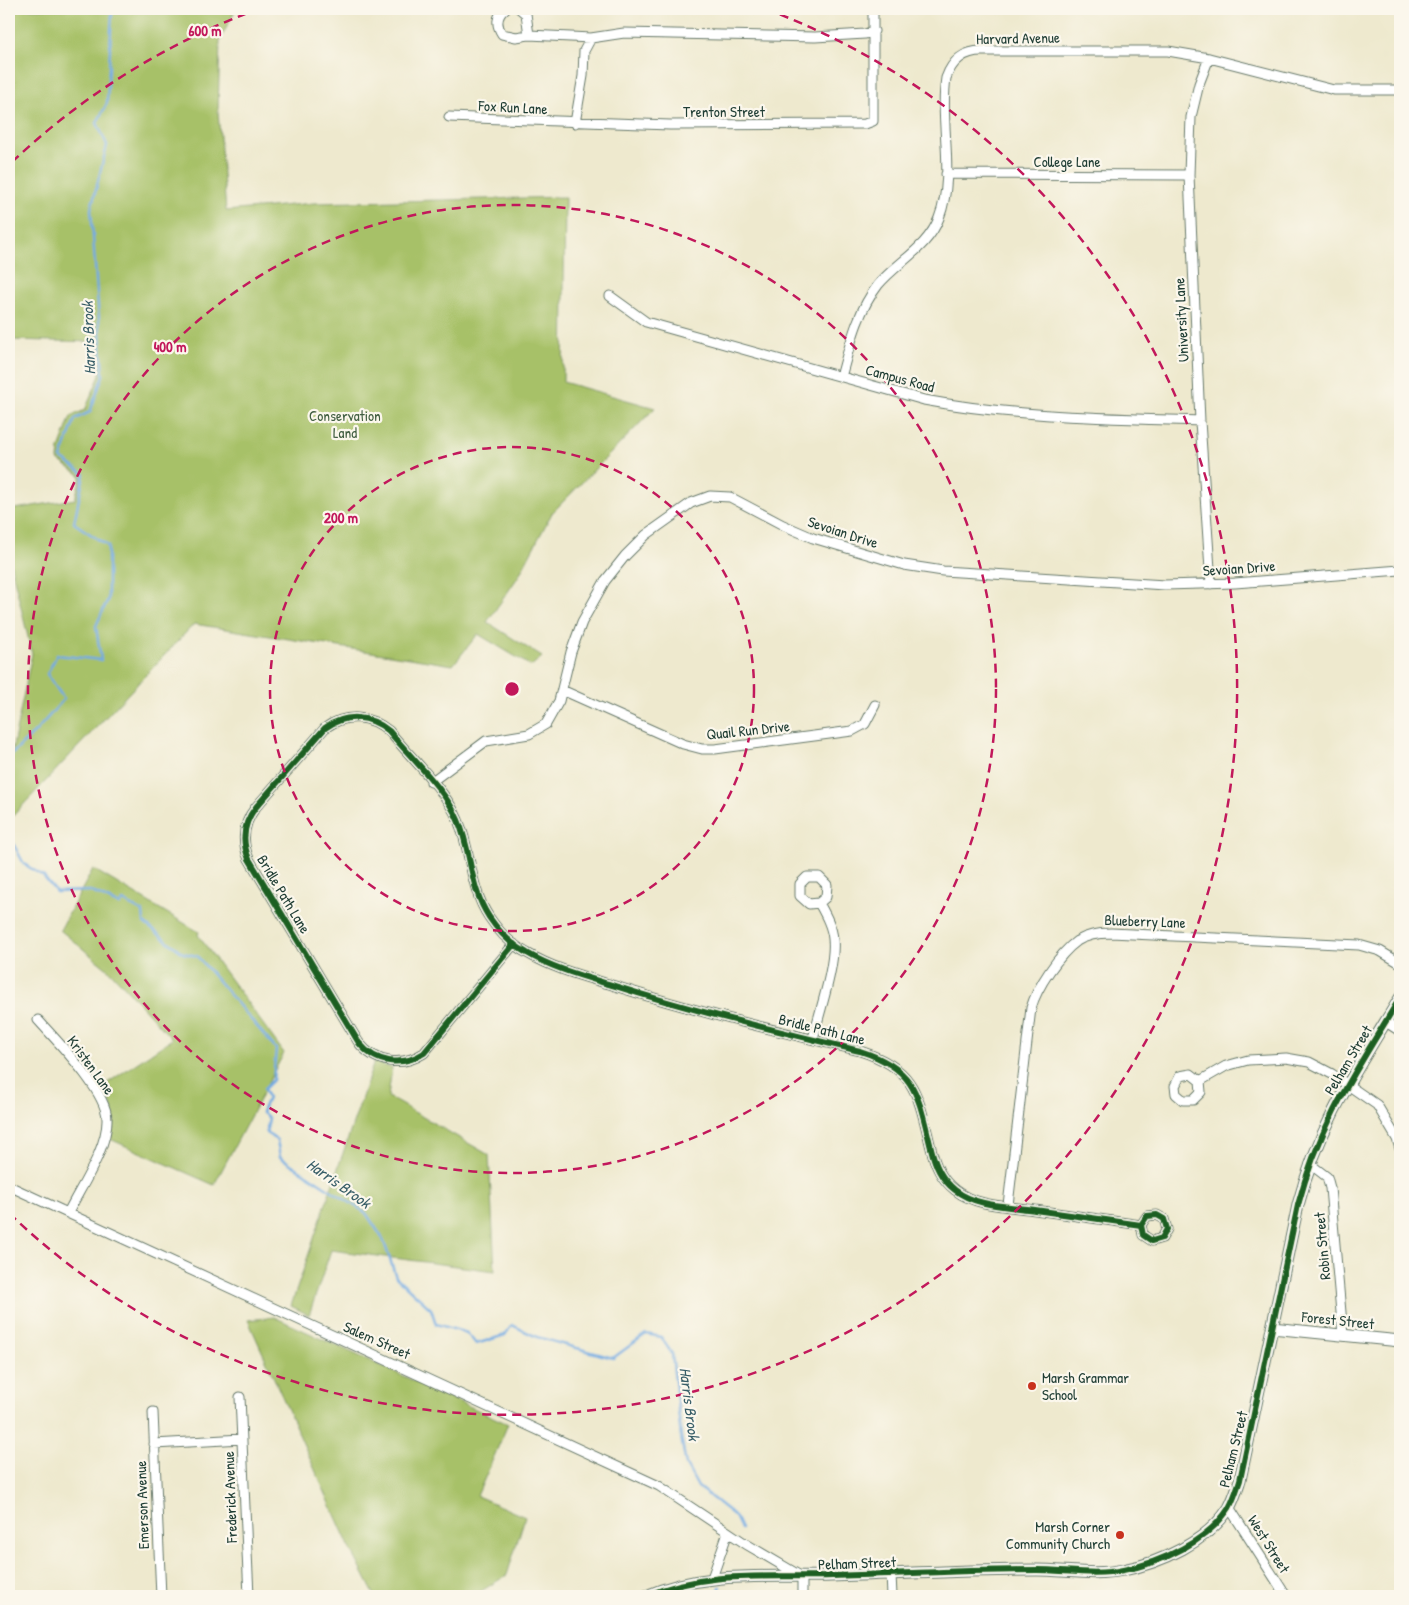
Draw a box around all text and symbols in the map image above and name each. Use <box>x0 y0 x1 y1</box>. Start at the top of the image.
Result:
text: 600 m <box>188 20 222 41</box>
street label: Harvard Avenue <box>976 27 1060 49</box>
street label: Fox Run Lane <box>477 95 548 119</box>
street label: Trenton Street <box>683 101 766 122</box>
street label: College Lane <box>1033 151 1101 172</box>
street label: University Lane <box>1168 277 1194 363</box>
water label: Harris Brook <box>76 300 100 375</box>
text: 400 m <box>154 336 186 357</box>
street label: Campus Road <box>863 359 937 397</box>
park label: Conservation Land <box>309 405 381 443</box>
text: 200 m <box>324 507 358 528</box>
street label: Sevoian Drive <box>805 511 881 553</box>
street label: Sevoian Drive <box>1202 555 1276 581</box>
centre of rings <box>503 680 521 698</box>
street label: Quail Run Drive <box>705 715 791 745</box>
street label: Bridle Path Lane <box>252 851 316 937</box>
street label: Blueberry Lane <box>1104 909 1186 933</box>
street label: Bridle Path Lane <box>777 1008 867 1050</box>
street label: Pelham Street <box>1319 1020 1377 1099</box>
street label: Kristen Lane <box>62 1031 120 1099</box>
water label: Harris Brook <box>303 1153 376 1214</box>
street label: Robin Street <box>1309 1211 1335 1281</box>
street label: Forest Street <box>1300 1306 1376 1334</box>
street label: Salem Street <box>340 1316 415 1364</box>
water label: Harris Brook <box>675 1366 706 1443</box>
place label: Marsh Grammar School <box>1042 1367 1129 1405</box>
marker: Marsh Grammar School <box>1026 1380 1038 1392</box>
street label: Pelham Street <box>1213 1408 1253 1489</box>
street label: Frederick Avenue <box>218 1451 242 1544</box>
street label: Emerson Avenue <box>130 1460 154 1550</box>
street label: West Street <box>1243 1511 1295 1578</box>
place label: Marsh Corner Community Church <box>1006 1516 1110 1554</box>
marker: Marsh Corner Community Church <box>1114 1529 1126 1541</box>
street label: Pelham Street <box>818 1551 897 1575</box>

